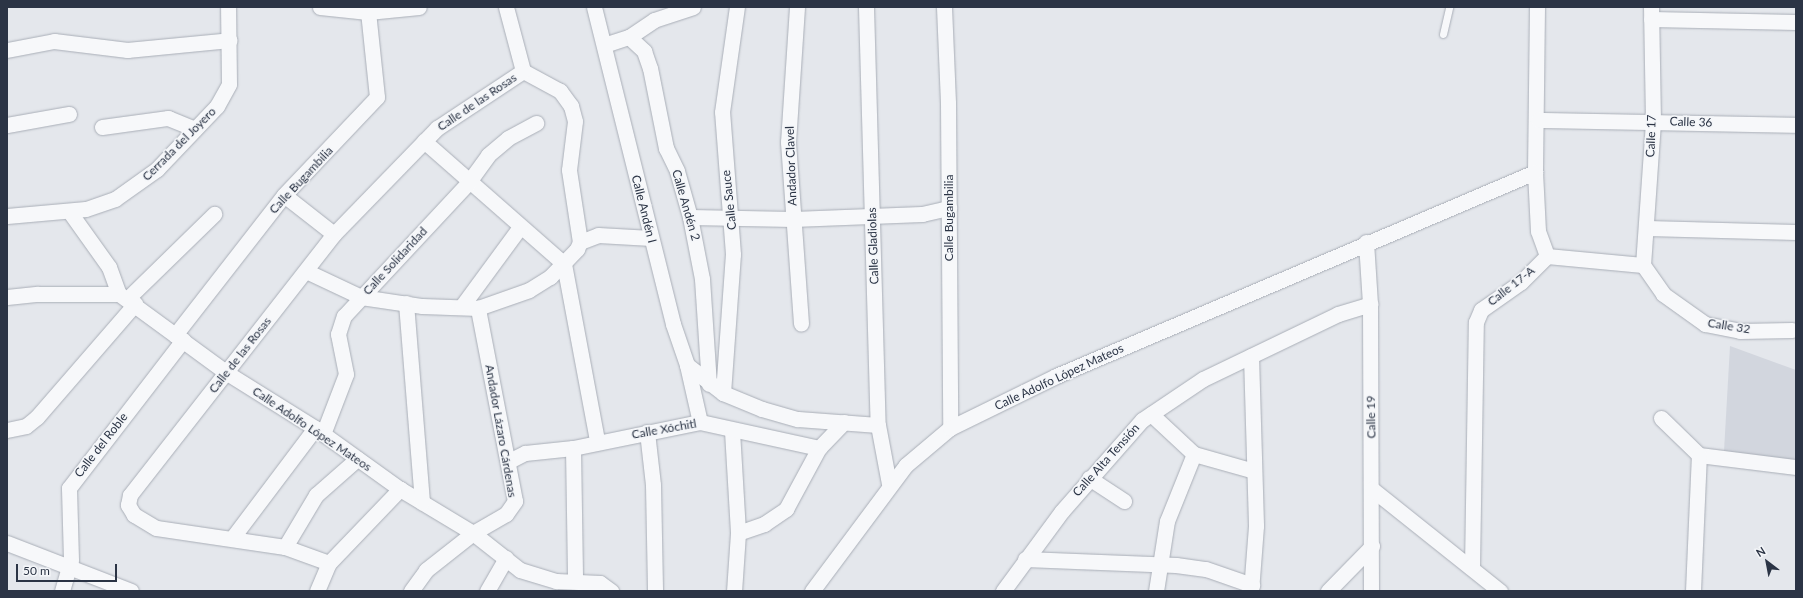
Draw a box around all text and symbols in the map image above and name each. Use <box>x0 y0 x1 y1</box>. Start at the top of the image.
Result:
street label: Calle de las Rosas <box>435 70 519 134</box>
street label: Cerrada del Joyero <box>139 104 219 184</box>
street label: Calle 17 <box>1643 114 1659 158</box>
street label: Calle 36 <box>1669 114 1713 130</box>
street label: Andador Clavel <box>782 126 800 206</box>
street label: Calle Bugambilia <box>266 143 336 217</box>
street label: Calle Andén 2 <box>669 168 703 242</box>
street label: Calle Sauce <box>719 169 739 231</box>
street label: Calle Andén I <box>629 173 659 245</box>
street label: Calle Bugambilia <box>942 175 956 261</box>
street label: Calle Gladiolas <box>864 207 882 285</box>
street label: Calle Solidaridad <box>360 224 430 298</box>
street label: Calle 17-A <box>1485 263 1537 309</box>
street label: Calle de las Rosas <box>206 314 274 396</box>
street label: Calle 32 <box>1707 316 1751 336</box>
street label: Calle Adolfo López Mateos <box>992 341 1126 413</box>
street label: Andador Lázaro Cárdenas <box>482 363 520 499</box>
street label: Calle Adolfo López Mateos <box>250 384 374 474</box>
street label: Calle 19 <box>1363 395 1379 439</box>
street label: Calle del Roble <box>71 410 131 480</box>
street label: Calle Xóchitl <box>630 416 698 442</box>
street label: Calle Alta Tensión <box>1069 420 1143 500</box>
north arrow <box>1747 542 1787 582</box>
text: N <box>1753 544 1767 559</box>
scale bar <box>18 556 119 582</box>
text: 50 m <box>23 563 50 578</box>

